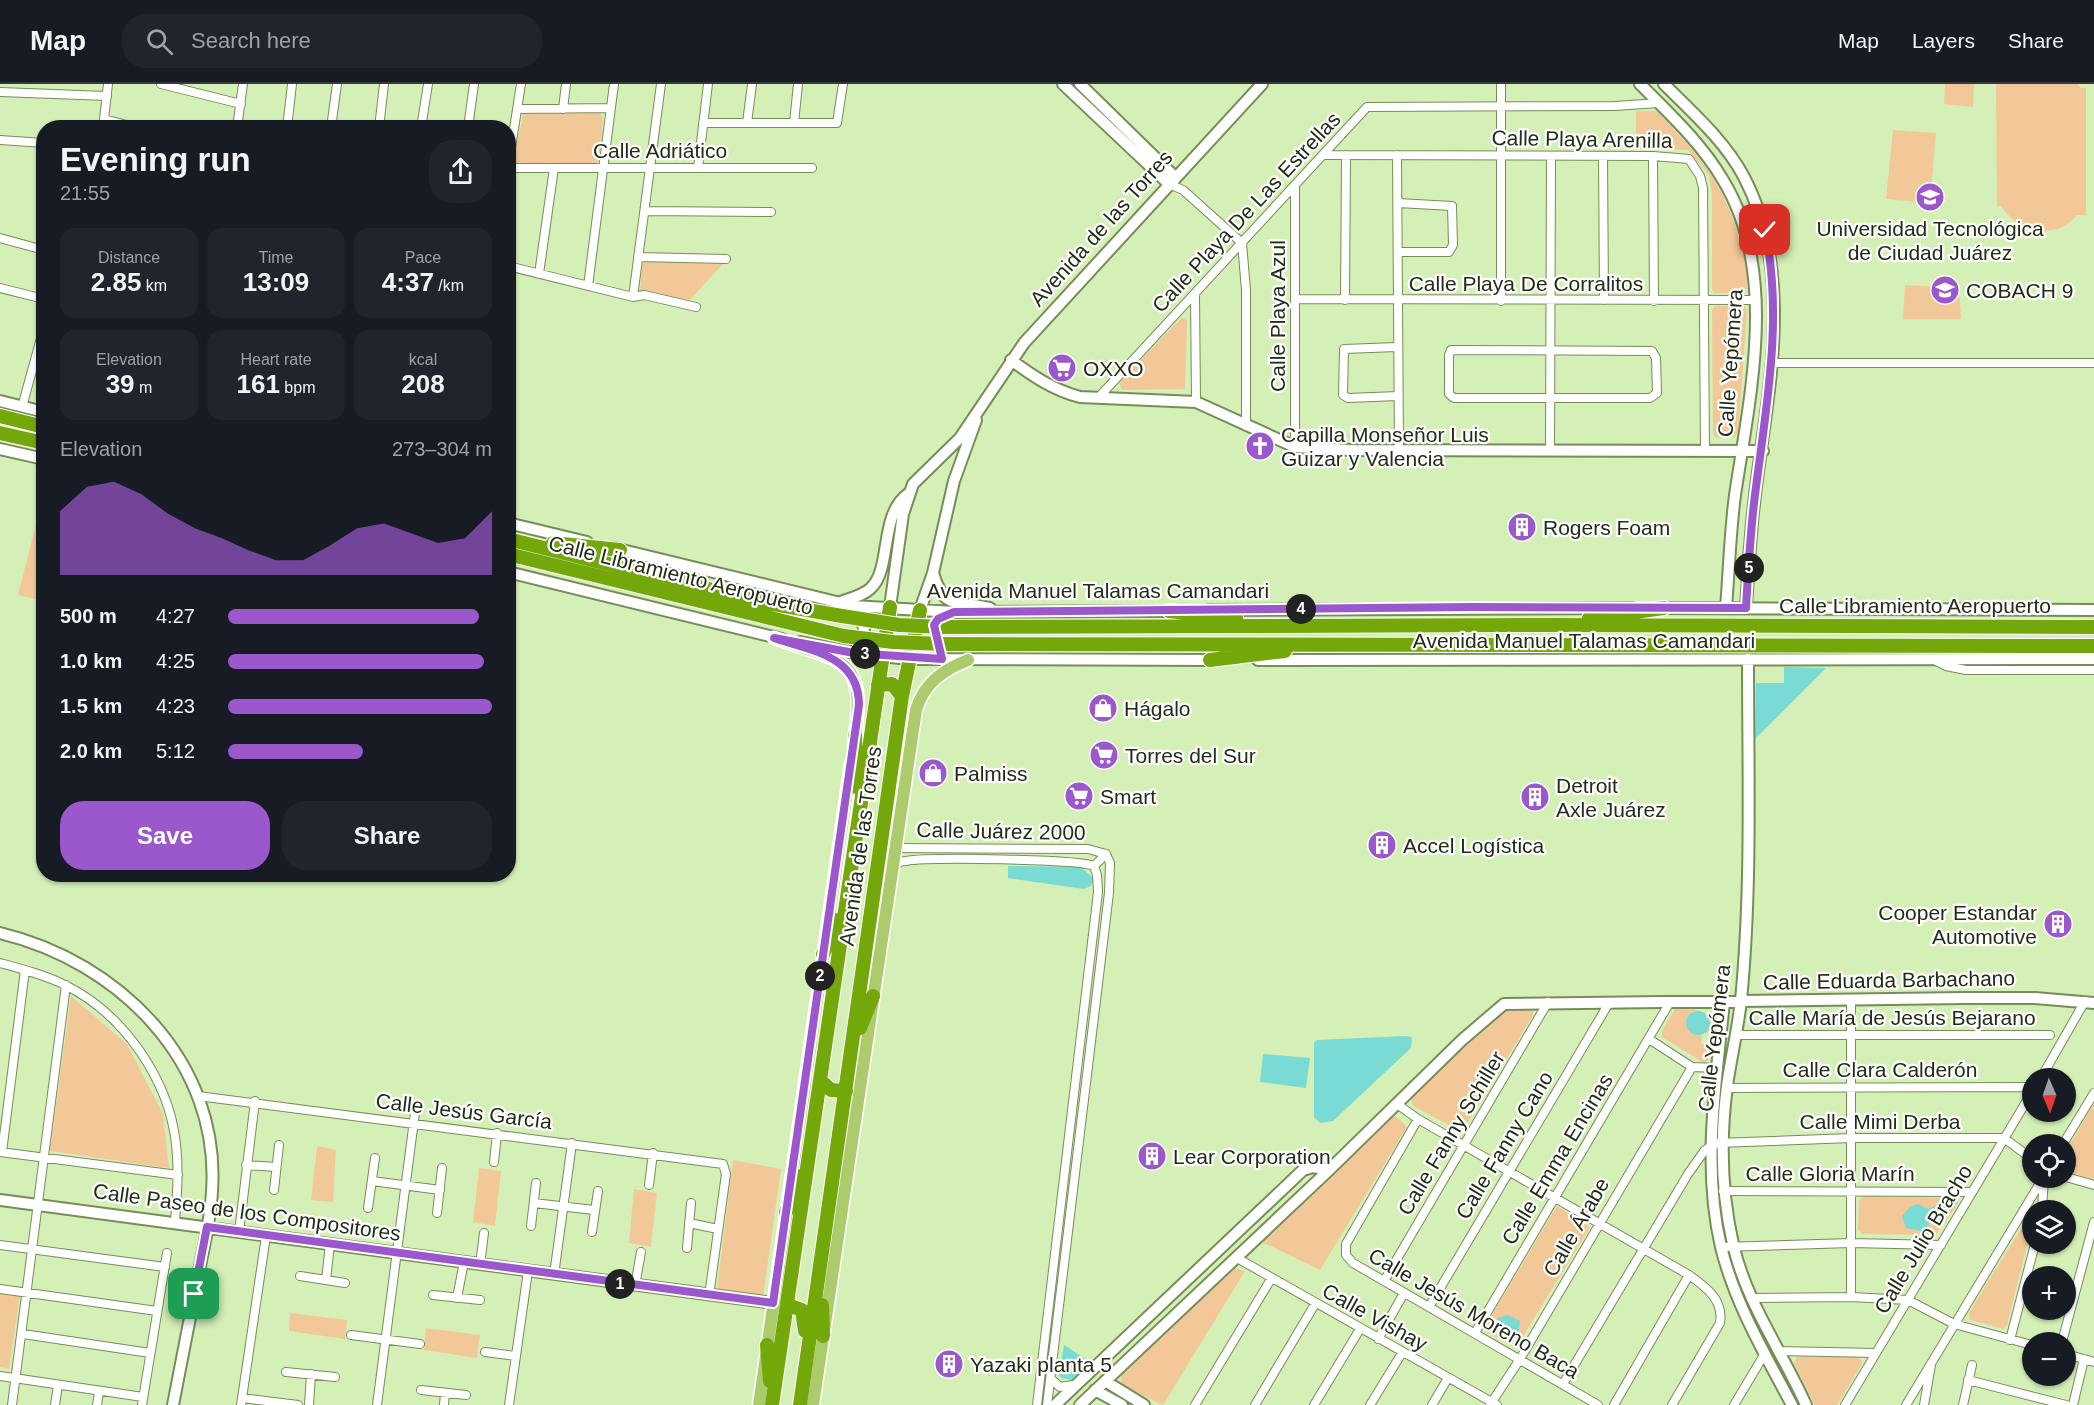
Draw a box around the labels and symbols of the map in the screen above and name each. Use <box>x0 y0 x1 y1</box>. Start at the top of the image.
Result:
street label: Calle Playa De Las Estrellas <box>1147 107 1345 317</box>
street label: Calle Playa Arenilla <box>1491 126 1673 152</box>
street label: Calle Adriático <box>593 139 727 162</box>
street label: Avenida de las Torres <box>1025 146 1177 310</box>
school or university icon: Universidad Tecnológica de Ciudad Juárez <box>1914 181 1946 213</box>
pin <box>1739 204 1790 255</box>
place label: Universidad Tecnológica de Ciudad Juárez <box>1816 217 2044 264</box>
street label: Calle Playa Azul <box>1266 240 1289 392</box>
street label: Calle Playa De Corralitos <box>1409 272 1643 295</box>
school or university icon: COBACH 9 <box>1929 274 1961 306</box>
place label: COBACH 9 <box>1966 279 2073 302</box>
street label: Calle Yepómera <box>1713 288 1747 438</box>
supermarket icon: OXXO <box>1046 352 1078 384</box>
place label: OXXO <box>1083 357 1144 380</box>
place label: Capilla Monseñor Luis Guizar y Valencia <box>1281 423 1489 470</box>
church icon: Capilla Monseñor Luis Guizar y Valencia <box>1244 430 1276 462</box>
building icon: Rogers Foam <box>1506 511 1538 543</box>
place label: Rogers Foam <box>1543 516 1670 539</box>
street label: Calle Libramiento Aeropuerto <box>546 531 816 619</box>
pin: 5 <box>1734 553 1764 583</box>
street label: Avenida Manuel Talamas Camandari <box>927 579 1269 602</box>
pin: 4 <box>1286 594 1316 624</box>
street label: Calle Libramiento Aeropuerto <box>1779 594 2051 617</box>
street label: Avenida Manuel Talamas Camandari <box>1413 629 1755 652</box>
pin: 3 <box>850 639 880 669</box>
shop icon: Hágalo <box>1087 692 1119 724</box>
place label: Hágalo <box>1124 697 1191 720</box>
supermarket icon: Torres del Sur <box>1088 739 1120 771</box>
place label: Torres del Sur <box>1125 744 1256 767</box>
street label: Avenida de las Torres <box>835 745 885 947</box>
shop icon: Palmiss <box>917 757 949 789</box>
place label: Palmiss <box>954 762 1028 785</box>
place label: Detroit Axle Juárez <box>1556 774 1666 821</box>
supermarket icon: Smart <box>1063 780 1095 812</box>
building icon: Detroit Axle Juárez <box>1519 781 1551 813</box>
place label: Smart <box>1100 785 1156 808</box>
street label: Calle Juárez 2000 <box>916 818 1086 844</box>
building icon: Accel Logística <box>1366 829 1398 861</box>
place label: Accel Logística <box>1403 834 1545 857</box>
place label: Cooper Estandar Automotive <box>1878 901 2037 948</box>
building icon: Cooper Estandar Automotive <box>2042 908 2074 940</box>
pin: 2 <box>805 961 835 991</box>
street label: Calle Yepómera <box>1694 963 1734 1113</box>
street label: Calle Eduarda Barbachano <box>1763 966 2015 994</box>
street label: Calle María de Jesús Bejarano <box>1748 1006 2036 1029</box>
street label: Calle Fanny Schiller <box>1393 1047 1509 1219</box>
street label: Calle Clara Calderón <box>1783 1058 1977 1081</box>
street label: Calle Fanny Cano <box>1451 1067 1557 1223</box>
north arrow <box>2022 1068 2076 1122</box>
street label: Calle Emma Encinas <box>1497 1070 1617 1248</box>
street label: Calle Jesús García <box>375 1089 554 1133</box>
street label: Calle Mimi Derba <box>1799 1110 1961 1133</box>
building icon: Lear Corporation <box>1136 1140 1168 1172</box>
place label: Lear Corporation <box>1173 1145 1331 1168</box>
street label: Calle Julio Bracho <box>1870 1161 1976 1317</box>
street label: Calle Gloria Marín <box>1745 1162 1915 1185</box>
street label: Calle Árabe <box>1539 1174 1613 1280</box>
street label: Calle Paseo de los Compositores <box>92 1179 402 1245</box>
street label: Calle Jesús Moreno Baca <box>1365 1243 1584 1383</box>
pin <box>168 1268 219 1319</box>
pin: 1 <box>605 1269 635 1299</box>
street label: Calle Vishay <box>1319 1279 1432 1356</box>
building icon: Yazaki planta 5 <box>933 1348 965 1380</box>
place label: Yazaki planta 5 <box>970 1353 1112 1376</box>

